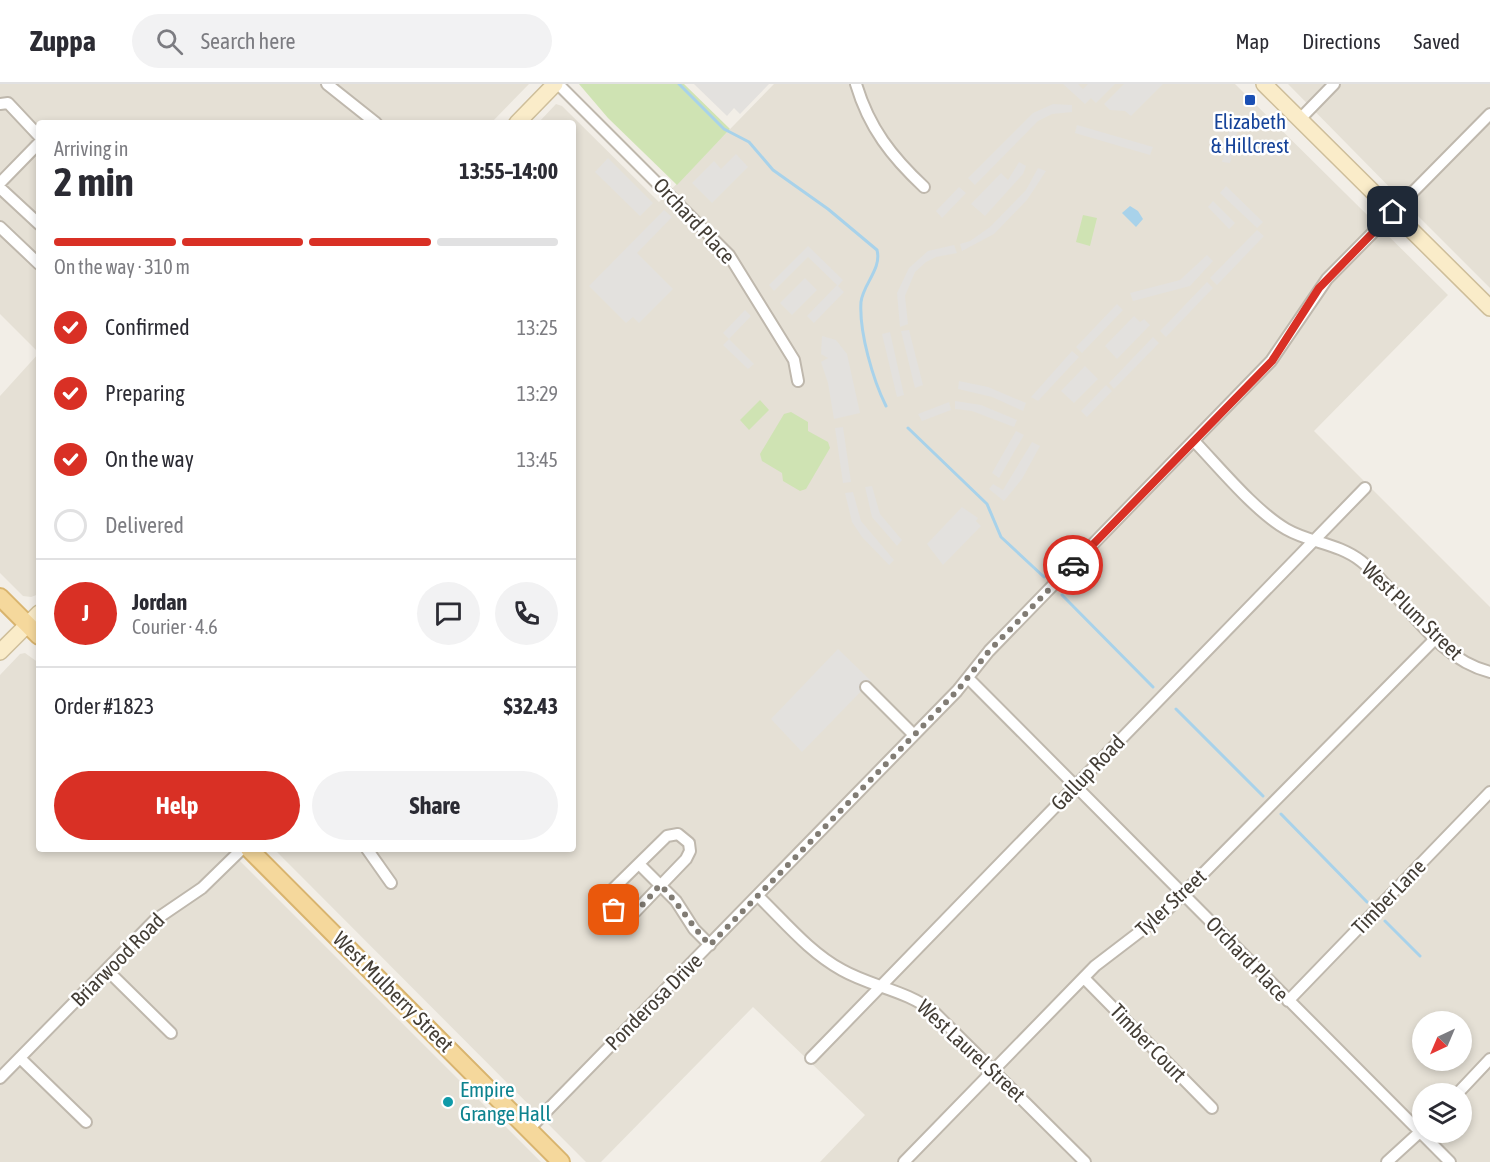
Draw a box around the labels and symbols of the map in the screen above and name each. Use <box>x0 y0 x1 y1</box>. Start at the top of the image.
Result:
marker: Elizabeth & Hillcrest <box>1243 93 1257 107</box>
place label: Elizabeth & Hillcrest <box>1211 109 1289 157</box>
street label: Orchard Place <box>649 173 740 268</box>
pin <box>1367 186 1418 237</box>
courier <box>1043 535 1103 595</box>
street label: West Plum Street <box>1357 556 1468 664</box>
street label: Gallup Road <box>1046 730 1129 815</box>
street label: Timber Lane <box>1347 854 1430 939</box>
street label: Tyler Street <box>1130 864 1210 941</box>
pin <box>588 884 639 935</box>
street label: Briarwood Road <box>66 908 169 1011</box>
street label: Orchard Place <box>1202 911 1294 1006</box>
street label: West Mulberry Street <box>329 926 459 1056</box>
street label: Ponderosa Drive <box>600 948 707 1055</box>
street label: West Laurel Street <box>913 994 1031 1106</box>
street label: Timber Court <box>1106 998 1192 1086</box>
north arrow <box>1412 1011 1472 1071</box>
place label: Empire Grange Hall <box>460 1077 551 1125</box>
marker: Empire Grange Hall <box>441 1095 455 1109</box>

